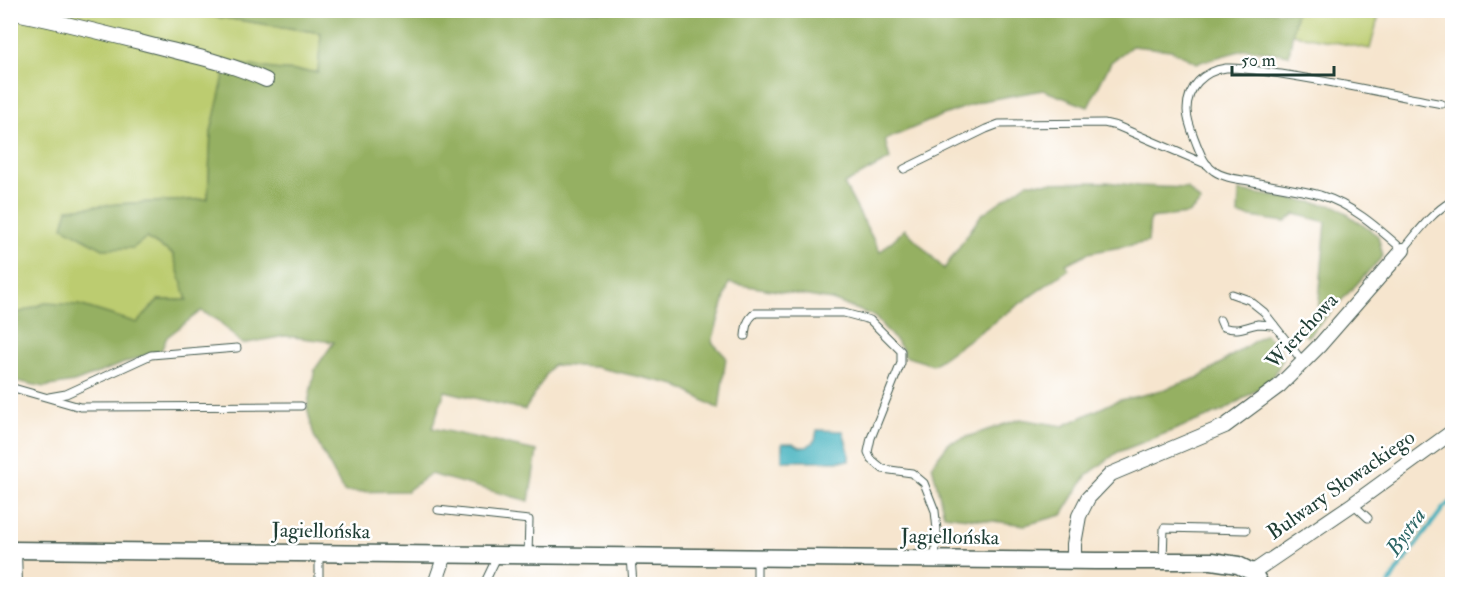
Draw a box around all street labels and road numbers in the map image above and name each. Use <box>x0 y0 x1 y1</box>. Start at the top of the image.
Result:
street label: Wierchowa <box>1259 287 1344 375</box>
street label: Bulwary Słowackiego <box>1262 424 1420 546</box>
street label: Jagiellońska <box>270 517 371 545</box>
street label: Jagiellońska <box>899 523 1000 551</box>

